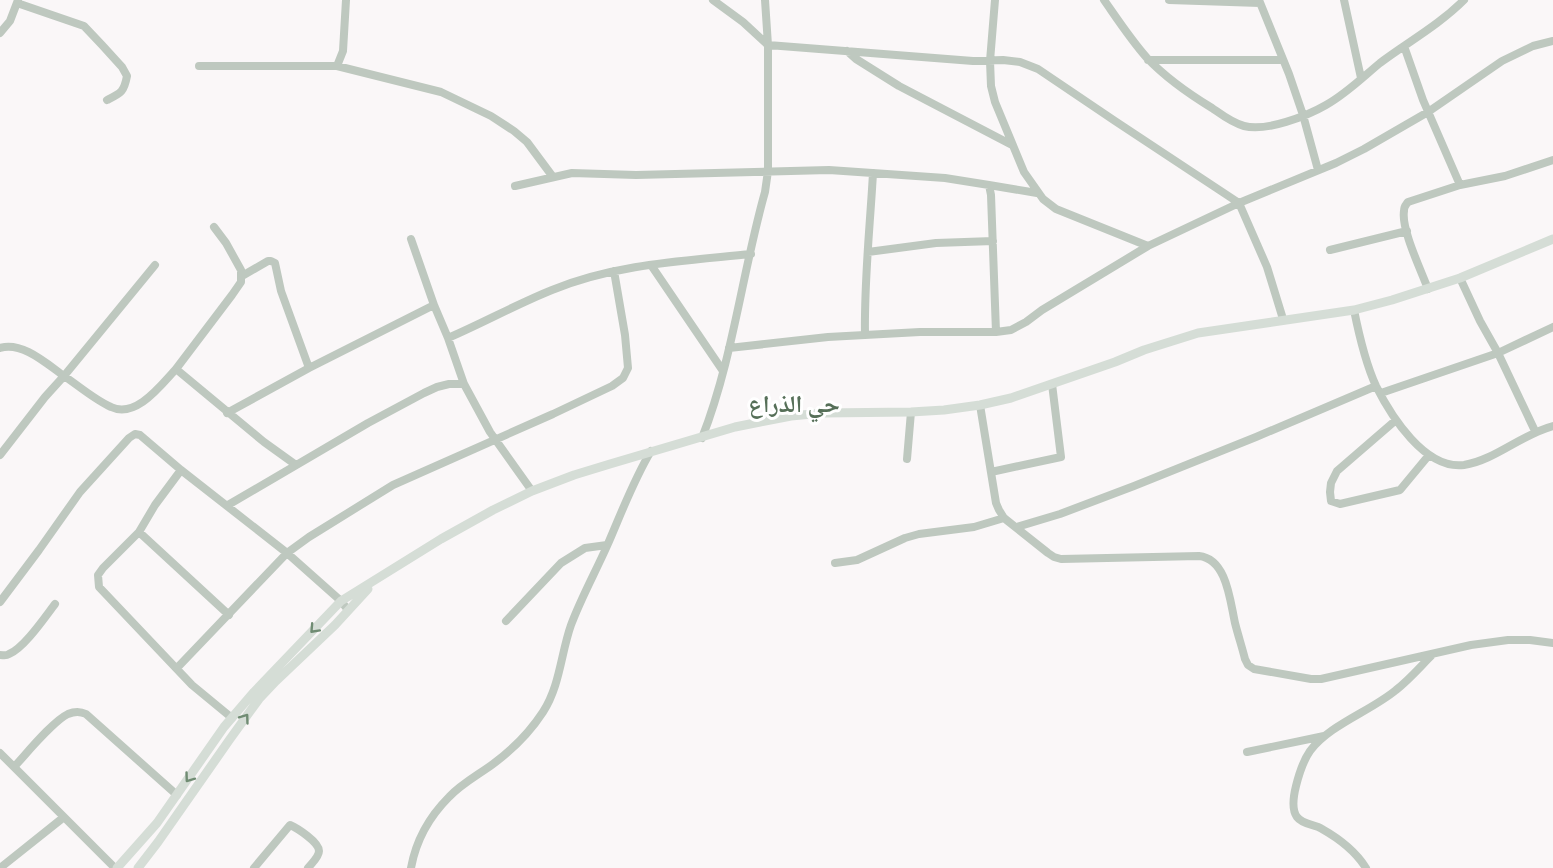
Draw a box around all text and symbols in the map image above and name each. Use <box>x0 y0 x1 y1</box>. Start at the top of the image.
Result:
district label: حي الذراع <box>748 385 840 423</box>
one-way arrow <box>310 622 321 633</box>
one-way arrow <box>238 713 249 724</box>
one-way arrow <box>185 772 196 783</box>

